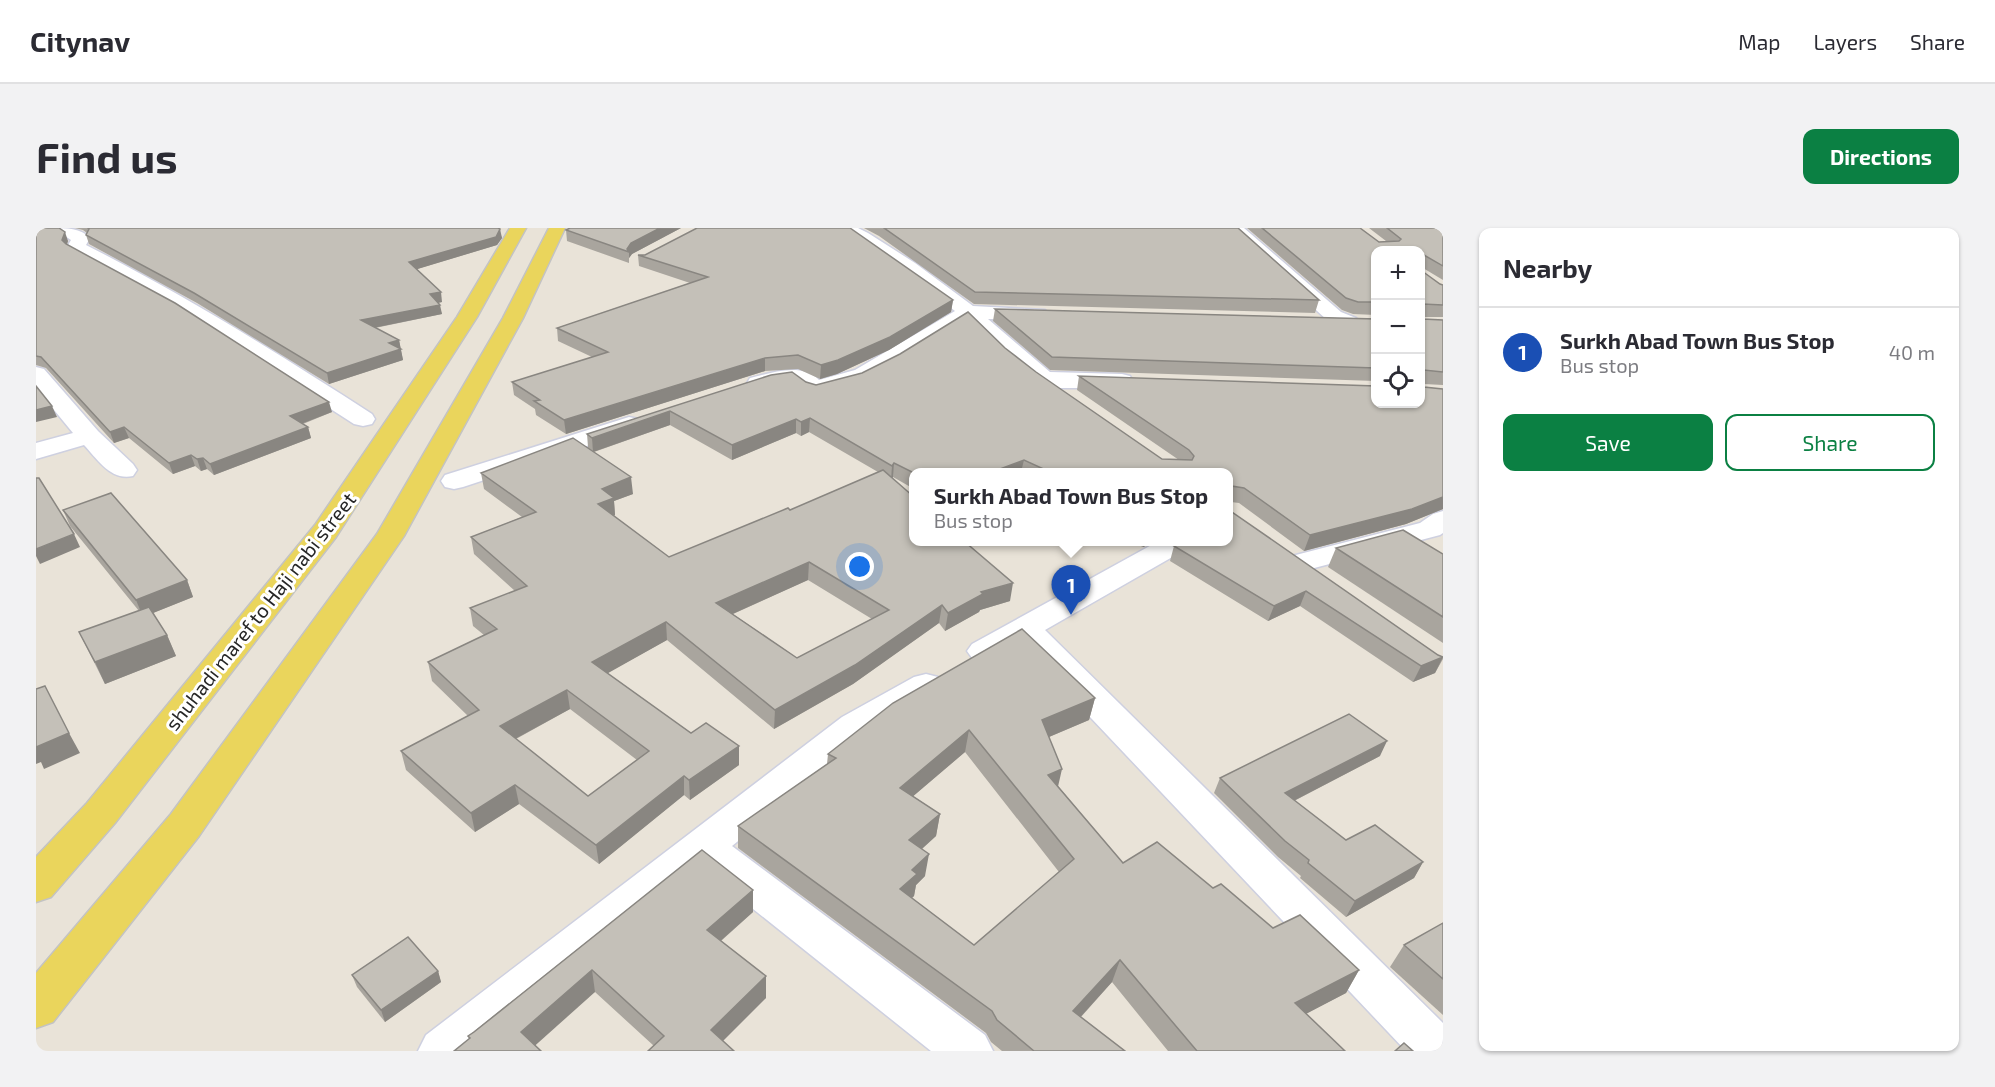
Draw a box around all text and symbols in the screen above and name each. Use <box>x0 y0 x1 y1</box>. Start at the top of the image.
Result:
text: Citynav <box>30 24 130 58</box>
text: Map <box>1738 29 1780 54</box>
text: Layers <box>1813 29 1877 54</box>
text: Share <box>1910 29 1965 54</box>
button: Directions <box>1803 129 1959 184</box>
text: Find us <box>36 131 178 181</box>
map controls <box>1371 246 1425 408</box>
button: + <box>1371 246 1425 300</box>
text: Nearby <box>1503 252 1592 283</box>
button: − <box>1371 300 1425 354</box>
text: Surkh Abad Town Bus Stop <box>1560 327 1835 353</box>
text: 1 <box>1518 340 1527 364</box>
text: 40 m <box>1889 340 1935 364</box>
text: Bus stop <box>1560 353 1639 377</box>
button: locate <box>1371 354 1425 408</box>
button: Save <box>1503 414 1713 471</box>
button: Share <box>1725 414 1935 471</box>
popup <box>909 468 1233 546</box>
text: Surkh Abad Town Bus Stop <box>934 482 1208 508</box>
street label: shuhadi maref to Haji nabi street <box>160 487 361 735</box>
text: Bus stop <box>934 508 1013 532</box>
your location <box>845 552 874 581</box>
pin: 1 <box>1052 566 1090 615</box>

